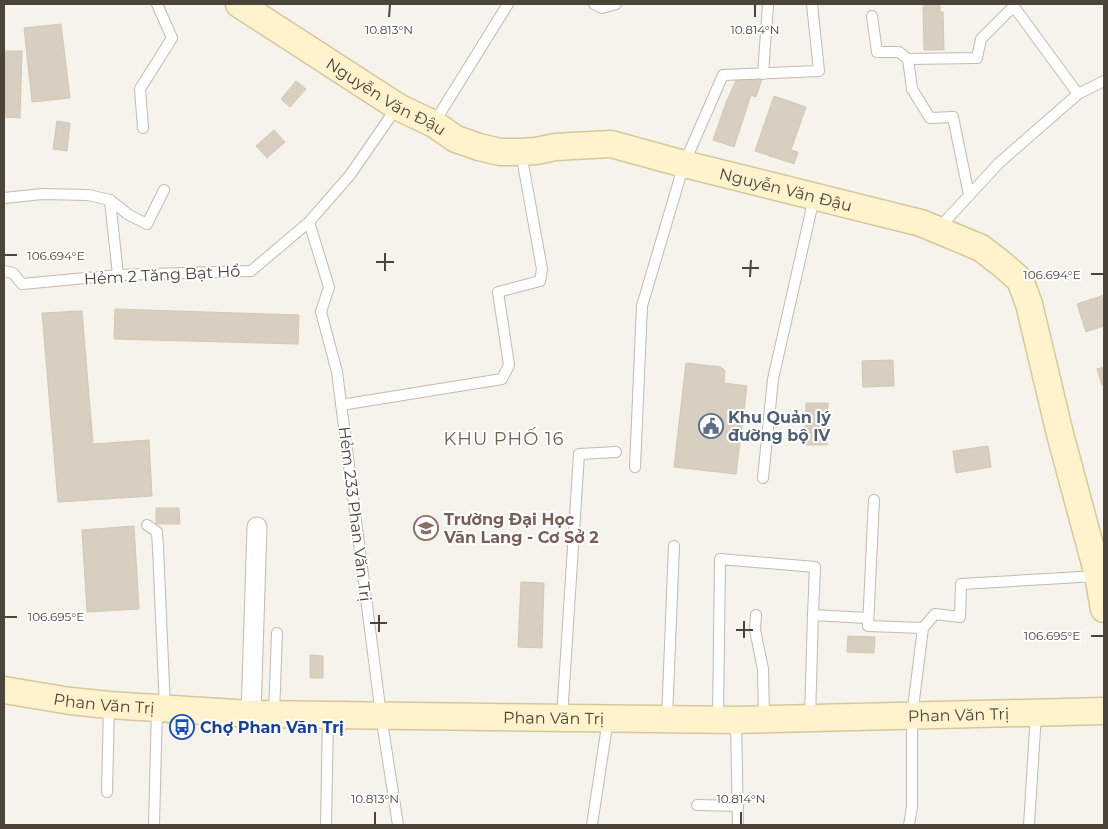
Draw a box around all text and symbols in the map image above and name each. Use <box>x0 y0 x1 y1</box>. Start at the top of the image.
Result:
text: 10.813°N <box>365 22 413 37</box>
text: 10.814°N <box>730 22 780 37</box>
street label: Nguyễn Văn Đậu <box>323 54 450 139</box>
street label: Nguyễn Văn Đậu <box>718 164 854 215</box>
text: 106.694°E <box>27 248 85 263</box>
street label: Hẻm 2 Tăng Bạt Hổ <box>83 261 241 289</box>
text: 106.694°E <box>1023 267 1081 282</box>
place label: Khu Quản lý đường bộ IV <box>728 408 831 445</box>
public building icon: Khu Quản lý đường bộ IV <box>698 413 724 439</box>
street label: Hẻm 233 Phan Văn Trị <box>335 425 375 603</box>
district label: KHU PHỐ 16 <box>443 427 565 450</box>
place label: Trường Đại Học Văn Lang - Cơ Sở 2 <box>443 510 599 547</box>
school or university icon: Trường Đại Học Văn Lang - Cơ Sở 2 <box>413 515 439 541</box>
text: 106.695°E <box>28 609 84 624</box>
text: 106.695°E <box>1024 628 1080 643</box>
street label: Phan Văn Trị <box>52 689 155 717</box>
street label: Phan Văn Trị <box>908 704 1009 725</box>
street label: Phan Văn Trị <box>503 708 604 728</box>
bus stop icon: Chợ Phan Văn Trị <box>169 714 195 740</box>
place label: Chợ Phan Văn Trị <box>200 718 344 737</box>
text: 10.813°N <box>351 791 399 806</box>
text: 10.814°N <box>716 791 766 806</box>

